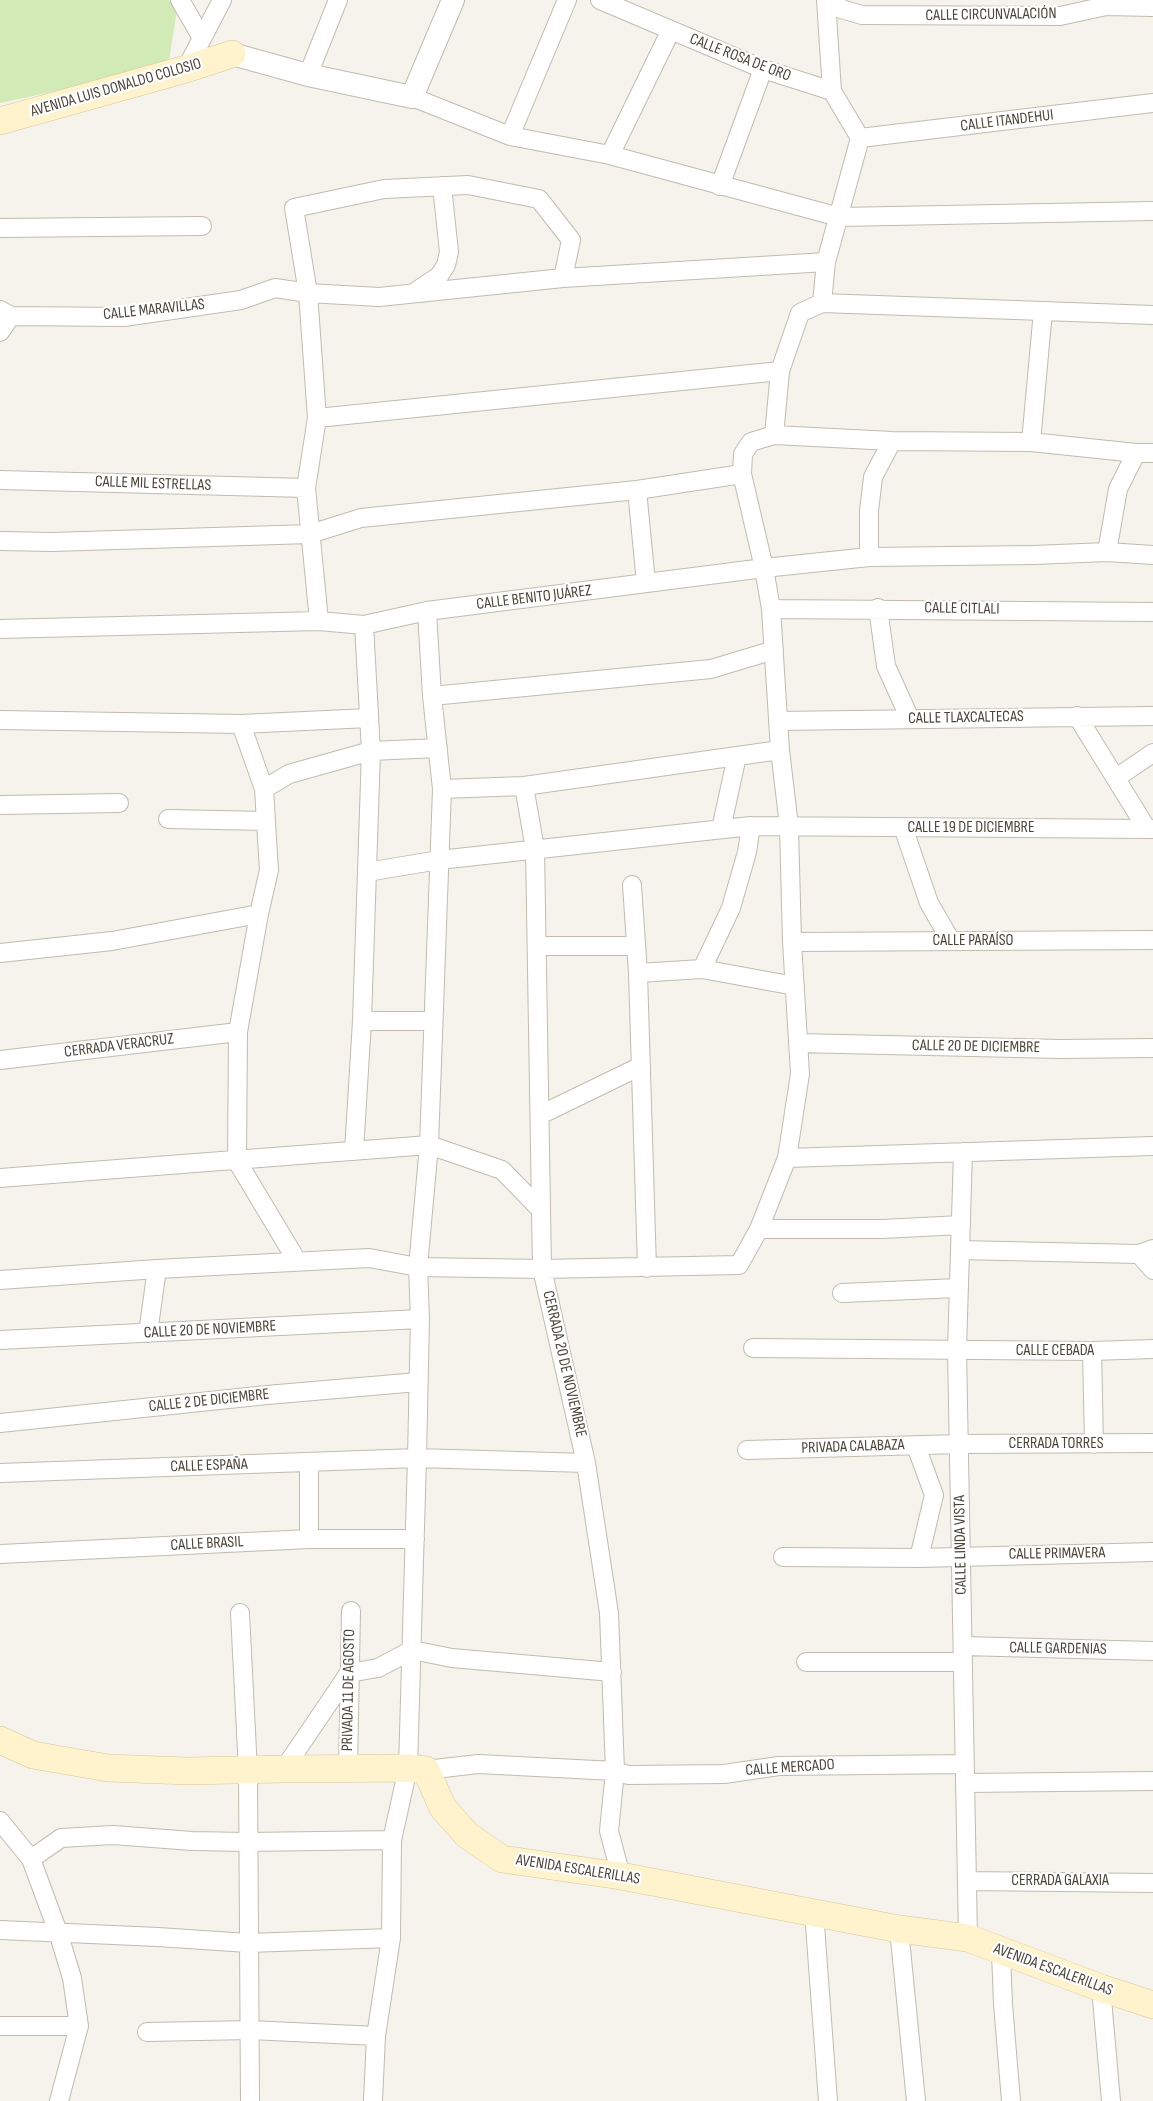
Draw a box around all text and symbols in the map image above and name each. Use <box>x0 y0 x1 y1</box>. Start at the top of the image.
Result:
street label: CALLE CIRCUNVALACIÓN <box>925 4 1057 26</box>
street label: CALLE ROSA DE ORO <box>687 30 793 86</box>
street label: AVENIDA LUIS DONALDO COLOSIO <box>28 54 204 122</box>
street label: CALLE ITANDEHUI <box>959 106 1055 136</box>
street label: CALLE MARAVILLAS <box>102 295 206 325</box>
street label: CALLE MIL ESTRELLAS <box>95 472 211 496</box>
street label: CALLE BENITO JUÁREZ <box>475 581 593 615</box>
street label: CALLE CITLALI <box>924 599 1000 619</box>
street label: CALLE TLAXCALTECAS <box>908 707 1024 729</box>
street label: CALLE 19 DE DICIEMBRE <box>907 818 1035 838</box>
street label: CALLE PARAÍSO <box>933 931 1013 951</box>
street label: CERRADA VERACRUZ <box>63 1030 175 1062</box>
street label: CALLE 20 DE DICIEMBRE <box>912 1036 1040 1058</box>
street label: CERRADA 20 DE NOVIEMBRE <box>538 1289 590 1439</box>
street label: CALLE 20 DE NOVIEMBRE <box>143 1317 277 1343</box>
street label: CALLE CEBADA <box>1016 1341 1094 1361</box>
street label: CALLE 2 DE DICIEMBRE <box>148 1385 270 1417</box>
street label: CERRADA TORRES <box>1008 1434 1104 1454</box>
street label: PRIVADA CALABAZA <box>801 1436 905 1458</box>
street label: CALLE ESPAÑA <box>170 1455 248 1477</box>
street label: CALLE LINDA VISTA <box>951 1495 971 1595</box>
street label: CALLE BRASIL <box>170 1533 244 1555</box>
street label: CALLE PRIMAVERA <box>1008 1544 1106 1564</box>
street label: PRIVADA 11 DE AGOSTO <box>338 1629 360 1751</box>
street label: CALLE GARDENIAS <box>1009 1639 1107 1659</box>
street label: CALLE MERCADO <box>745 1755 835 1781</box>
street label: AVENIDA ESCALERILLAS <box>515 1851 641 1889</box>
street label: CERRADA GALAXIA <box>1011 1871 1109 1891</box>
street label: AVENIDA ESCALERILLAS <box>991 1940 1115 2000</box>

